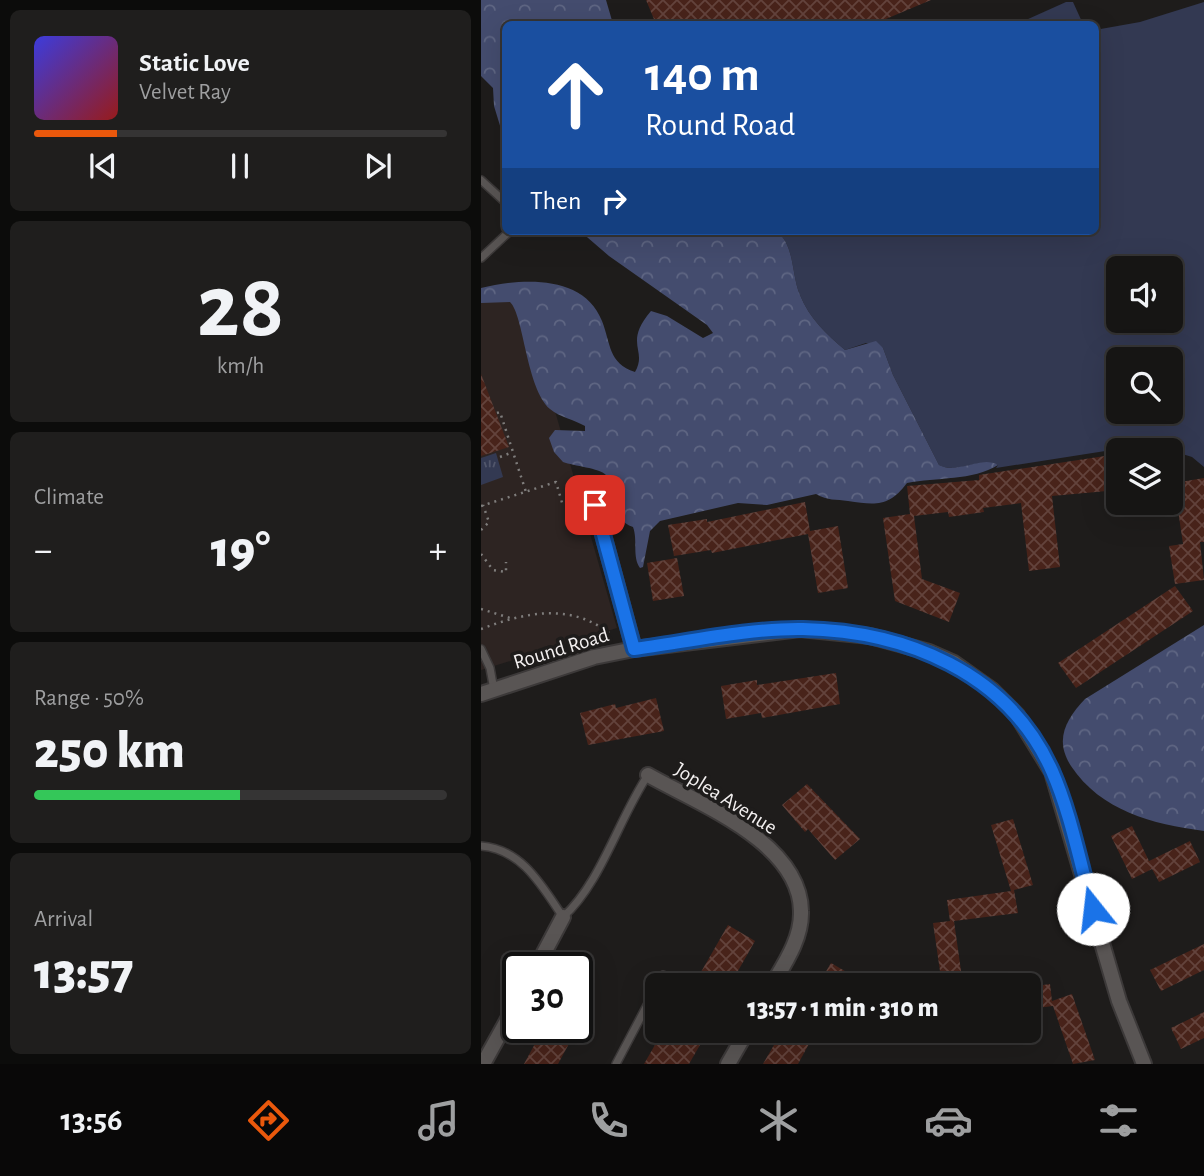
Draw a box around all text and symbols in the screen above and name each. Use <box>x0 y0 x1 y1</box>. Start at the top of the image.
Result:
icon: ahead <box>530 49 621 140</box>
text: Static Love <box>139 50 250 76</box>
text: 140 m <box>645 51 760 100</box>
text: Velvet Ray <box>139 81 231 104</box>
text: Round Road <box>645 109 795 141</box>
icon: previous <box>84 147 122 185</box>
icon: pause <box>221 147 259 185</box>
icon: next <box>359 147 397 185</box>
icon: right <box>595 182 633 220</box>
text: Then <box>530 188 581 214</box>
map controls <box>1106 256 1183 515</box>
button: sound <box>1106 256 1183 333</box>
text: 28 <box>197 262 284 353</box>
button: search <box>1106 347 1183 424</box>
text: km/h <box>217 355 264 378</box>
button: layers <box>1106 438 1183 515</box>
pin <box>565 475 625 535</box>
text: Climate <box>34 486 104 509</box>
icon: arrive <box>576 486 614 524</box>
text: 19° <box>211 524 270 576</box>
text: − <box>34 532 52 570</box>
text: + <box>429 532 447 570</box>
street label: Round Road <box>511 624 611 673</box>
text: Range · 50% <box>34 687 144 710</box>
text: 250 km <box>34 725 185 777</box>
street label: Joplea Avenue <box>671 759 781 838</box>
position arrow <box>1056 872 1130 946</box>
text: Arrival <box>34 908 93 931</box>
text: 13:57 <box>34 946 134 998</box>
speed limit sign: 30 <box>502 952 593 1043</box>
text: 13:57 · 1 min · 310 m <box>747 995 939 1021</box>
icon: directions <box>244 1096 293 1145</box>
icon: music <box>414 1096 463 1145</box>
icon: phone <box>584 1096 633 1145</box>
icon: climate <box>754 1096 803 1145</box>
icon: car <box>924 1096 973 1145</box>
icon: filters <box>1094 1096 1143 1145</box>
text: 13:56 <box>61 1104 122 1136</box>

